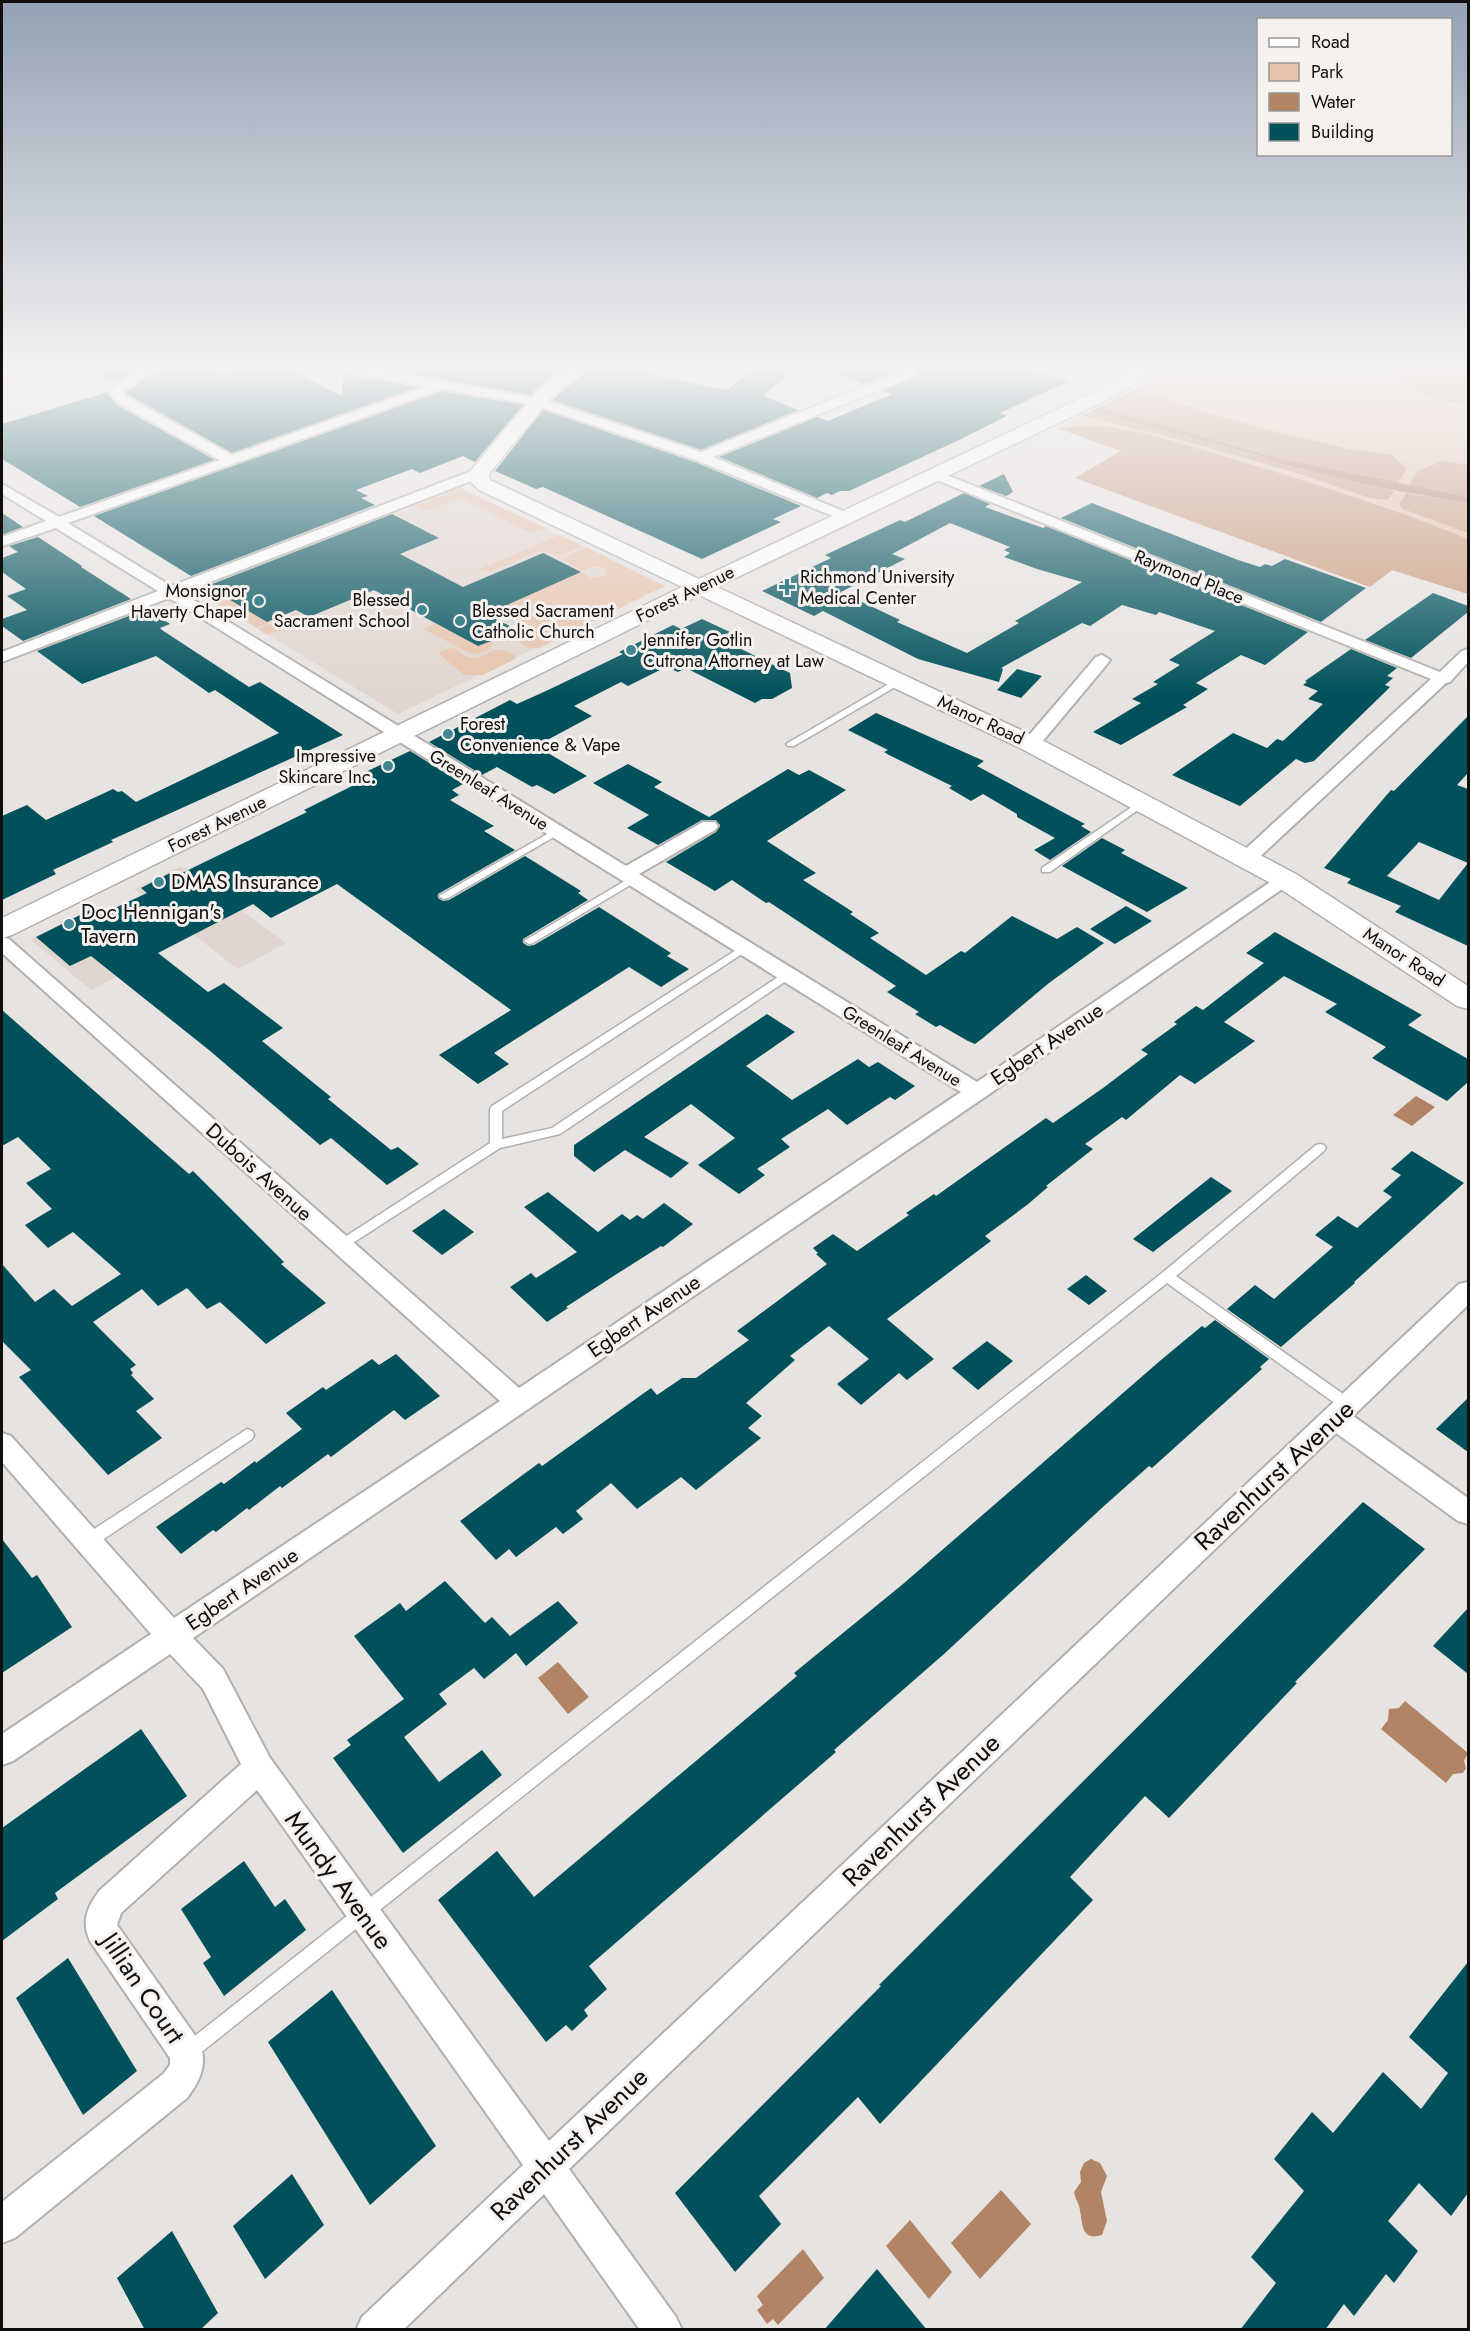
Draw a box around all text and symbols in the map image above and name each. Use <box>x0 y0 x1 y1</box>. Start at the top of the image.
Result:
legend <box>1257 18 1452 156</box>
text: Road <box>1311 29 1350 55</box>
text: Park <box>1311 59 1343 85</box>
text: Water <box>1311 89 1356 115</box>
text: Building <box>1311 119 1374 145</box>
street label: Raymond Place <box>1130 543 1248 611</box>
street label: Forest Avenue <box>631 559 739 629</box>
place label: Richmond University Medical Center <box>800 564 955 611</box>
place label: Monsignor Haverty Chapel <box>131 578 248 625</box>
marker: Richmond University Medical Center <box>778 578 796 596</box>
place label: Blessed Sacrament School <box>274 587 410 634</box>
marker: Monsignor Haverty Chapel <box>252 594 266 608</box>
place label: Blessed Sacrament Catholic Church <box>472 598 615 645</box>
marker: Blessed Sacrament School <box>415 603 429 617</box>
marker: Blessed Sacrament Catholic Church <box>453 614 467 628</box>
place label: Jennifer Gotlin Cutrona Attorney at Law <box>641 627 825 674</box>
marker: Jennifer Gotlin Cutrona Attorney at Law <box>624 643 638 657</box>
street label: Manor Road <box>933 689 1029 751</box>
place label: Forest Convenience & Vape <box>460 711 620 758</box>
marker: Forest Convenience & Vape <box>441 727 455 741</box>
place label: Impressive Skincare Inc. <box>278 743 376 790</box>
street label: Greenleaf Avenue <box>424 743 554 837</box>
marker: Impressive Skincare Inc. <box>381 759 395 773</box>
street label: Forest Avenue <box>163 789 271 859</box>
place label: DMAS Insurance <box>171 867 319 897</box>
marker: DMAS Insurance <box>152 875 166 889</box>
place label: Doc Hennigan's Tavern <box>81 897 221 951</box>
marker: Doc Hennigan's Tavern <box>62 917 76 931</box>
street label: Manor Road <box>1358 921 1450 993</box>
street label: Egbert Avenue <box>985 995 1110 1093</box>
street label: Greenleaf Avenue <box>837 999 967 1093</box>
street label: Dubois Avenue <box>199 1116 319 1228</box>
street label: Egbert Avenue <box>582 1267 707 1365</box>
street label: Ravenhurst Avenue <box>1185 1391 1363 1559</box>
street label: Egbert Avenue <box>180 1540 305 1638</box>
street label: Ravenhurst Avenue <box>833 1725 1009 1895</box>
street label: Mundy Avenue <box>276 1803 402 1957</box>
street label: Jillian Court <box>90 1922 195 2052</box>
street label: Ravenhurst Avenue <box>481 2059 657 2229</box>

